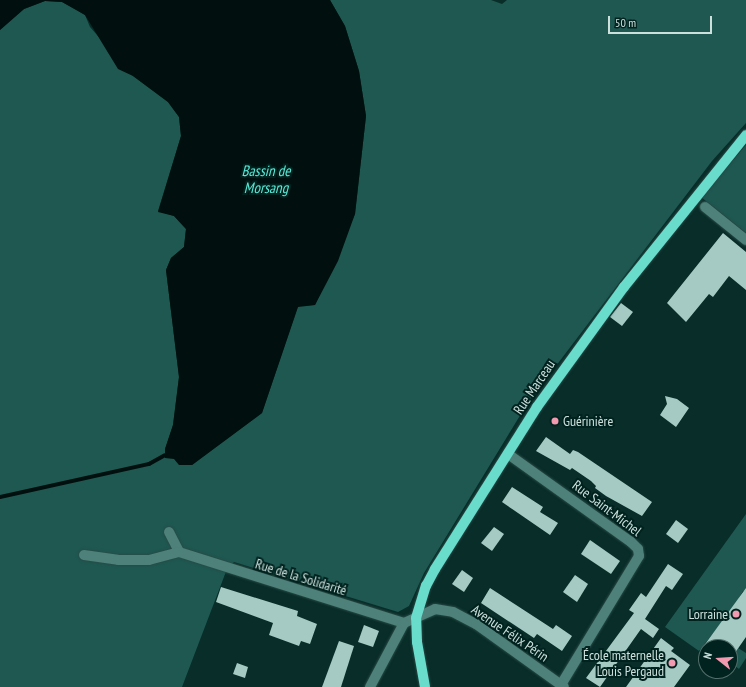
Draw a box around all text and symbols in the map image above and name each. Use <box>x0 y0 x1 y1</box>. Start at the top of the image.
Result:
scale bar <box>610 8 714 34</box>
text: 50 m <box>615 15 636 30</box>
water label: Bassin de Morsang <box>242 161 290 196</box>
street label: Rue Marceau <box>510 357 558 417</box>
place label: Guérinière <box>563 413 613 429</box>
marker: Guérinière <box>550 416 560 426</box>
street label: Rue Saint-Michel <box>569 477 645 539</box>
street label: Rue de la Solidarité <box>253 555 349 599</box>
street label: Avenue Félix Périn <box>468 601 552 665</box>
place label: Lorraine <box>689 606 728 622</box>
marker: Lorraine <box>731 609 741 619</box>
north arrow <box>698 639 738 679</box>
place label: École maternelle Louis Pergaud <box>583 647 664 680</box>
text: N <box>700 651 715 661</box>
marker: École maternelle Louis Pergaud <box>667 658 677 668</box>

